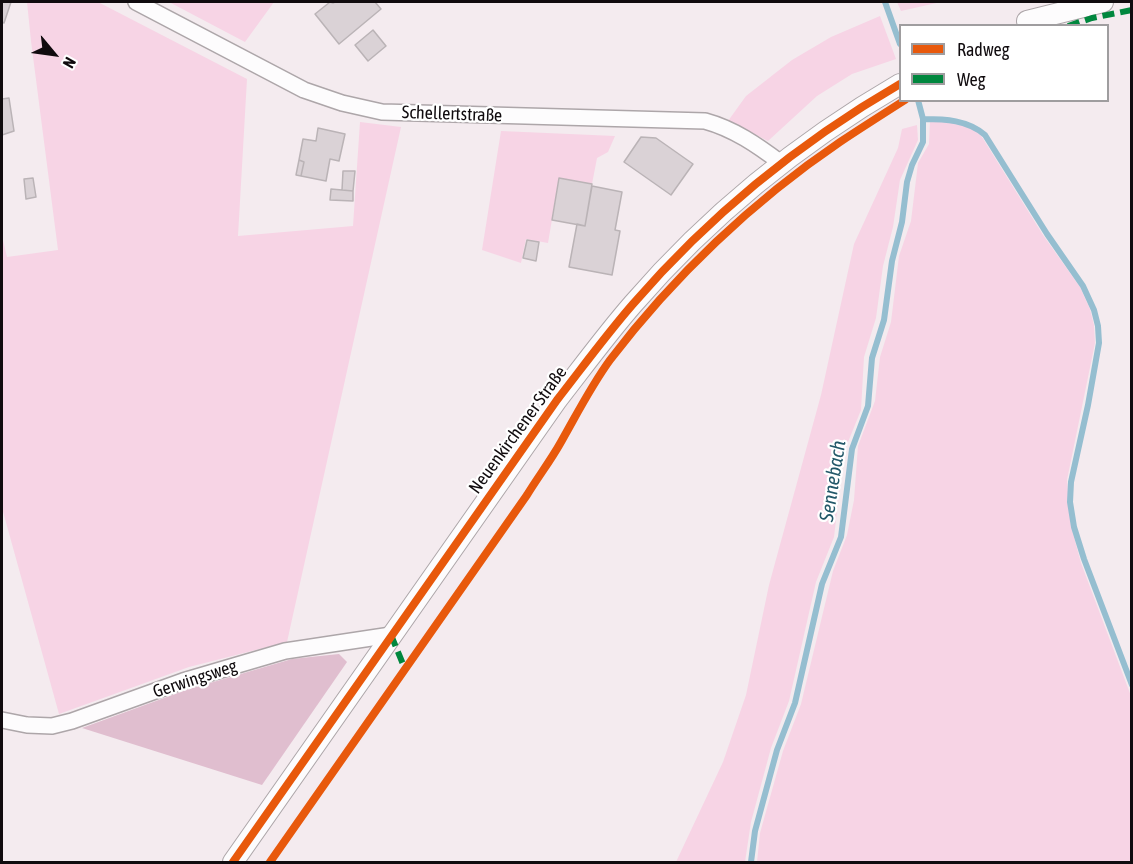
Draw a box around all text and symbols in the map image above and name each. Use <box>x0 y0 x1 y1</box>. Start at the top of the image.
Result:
north arrow <box>24 24 84 84</box>
legend <box>899 24 1109 102</box>
text: Radweg <box>957 39 1009 60</box>
text: N <box>60 54 80 71</box>
text: Weg <box>957 69 985 90</box>
street label: Schellertstraße <box>401 101 503 127</box>
street label: Neuenkirchener Straße <box>465 362 571 498</box>
water label: Sennebach <box>815 439 851 523</box>
street label: Gerwingsweg <box>150 655 240 703</box>

